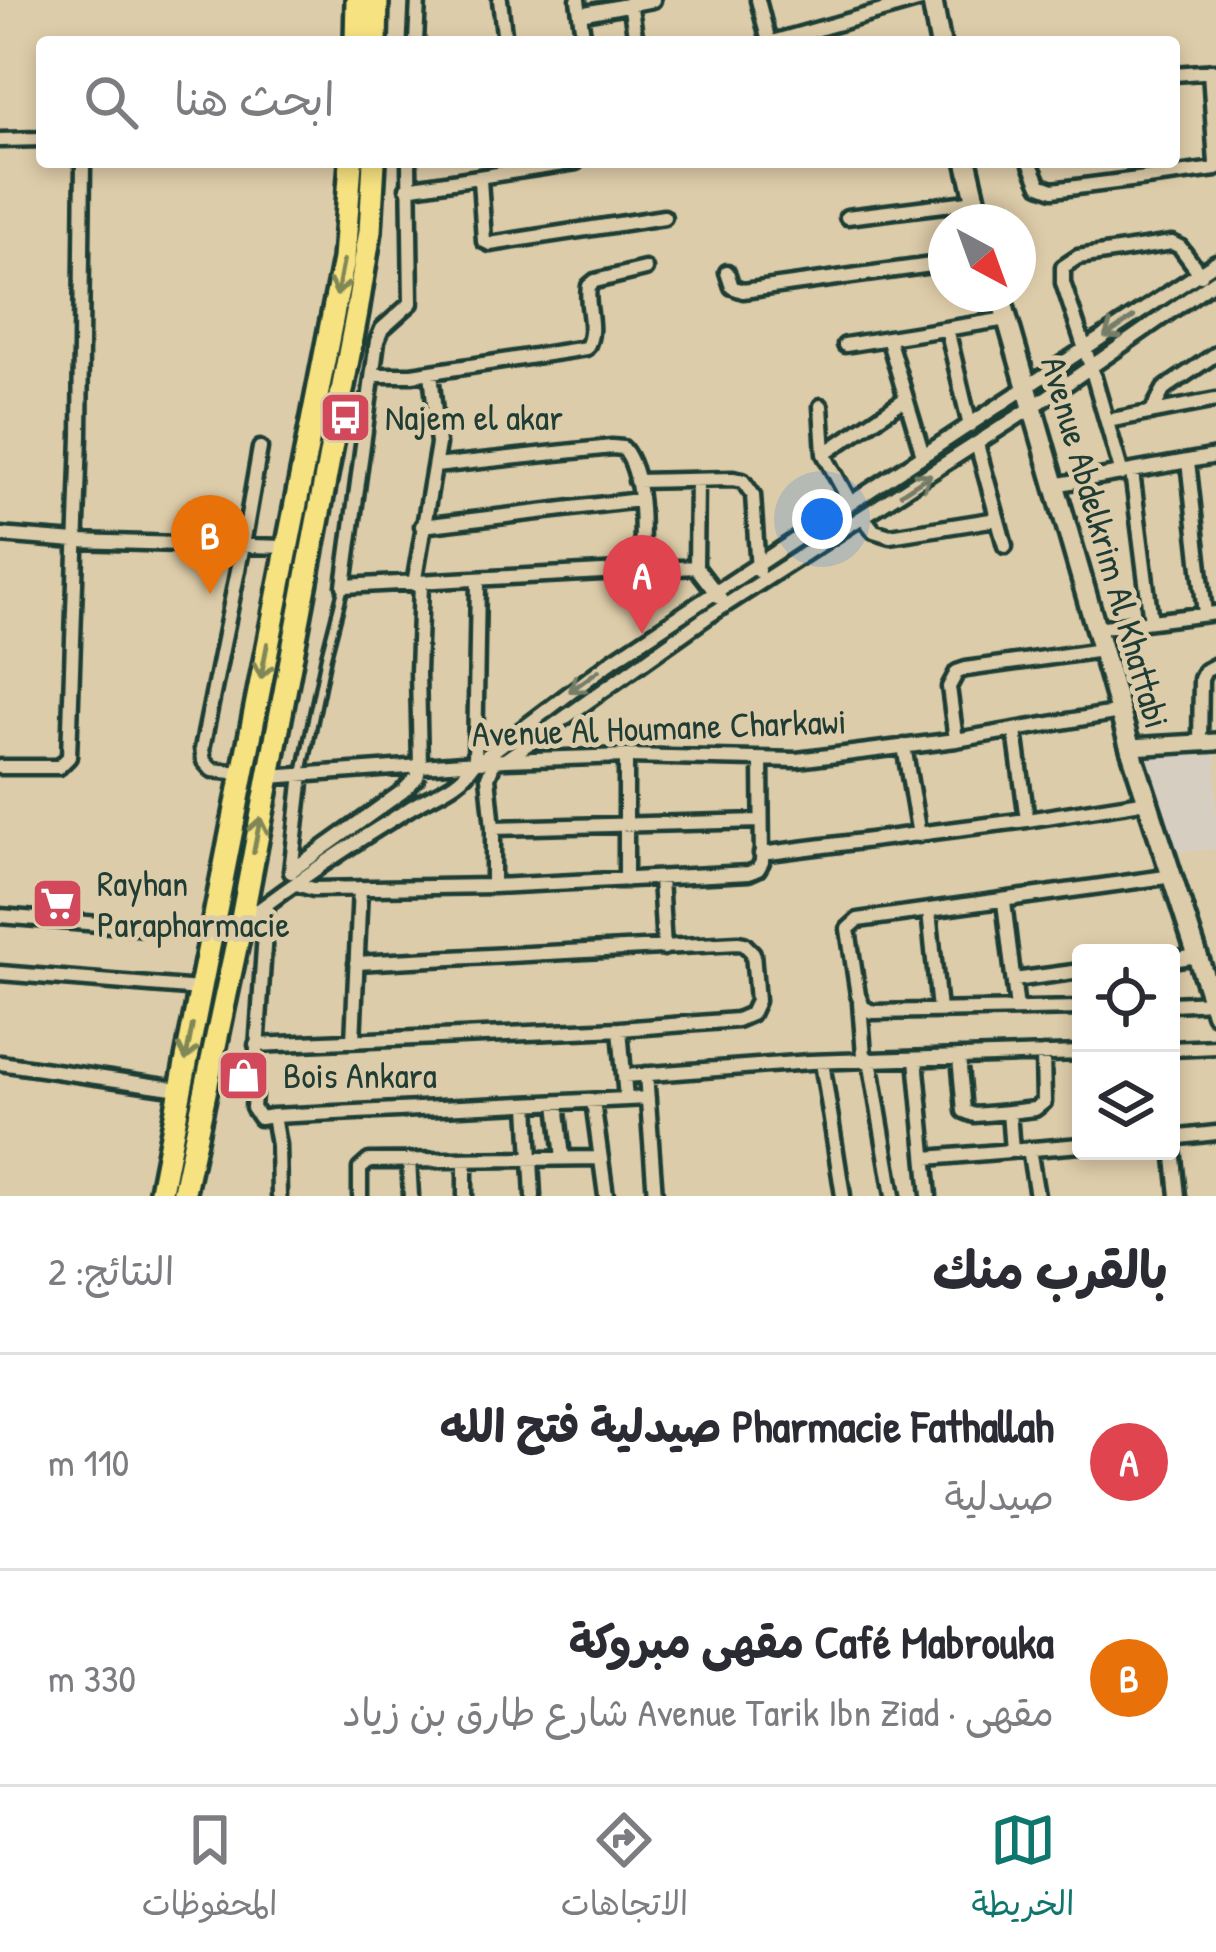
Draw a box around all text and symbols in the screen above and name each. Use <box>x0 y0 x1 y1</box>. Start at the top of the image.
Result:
search box <box>36 36 1180 168</box>
text: ابحث هنا <box>174 68 335 129</box>
icon: search <box>78 69 144 135</box>
north arrow <box>928 204 1036 312</box>
one-way arrow <box>328 258 350 297</box>
one-way arrow <box>1102 314 1136 339</box>
street label: Avenue Abdelkrim Al Khattabi <box>1030 350 1183 734</box>
bus stop icon: Najem el akar <box>318 389 374 445</box>
place label: Najem el akar <box>385 392 563 441</box>
one-way arrow <box>898 471 932 496</box>
your location <box>792 489 852 549</box>
pin: B <box>171 495 249 594</box>
pin: A <box>603 535 681 634</box>
one-way arrow <box>252 641 274 680</box>
one-way arrow <box>568 668 601 694</box>
street label: Avenue Al Houmane Charkawi <box>471 695 847 758</box>
one-way arrow <box>247 816 270 855</box>
place label: Rayhan Parapharmacie <box>97 858 290 948</box>
supermarket icon: Rayhan Parapharmacie <box>30 876 86 932</box>
map controls <box>1072 944 1180 1160</box>
button: locate <box>1072 944 1180 1052</box>
one-way arrow <box>177 1023 199 1062</box>
shop icon: Bois Ankara <box>216 1047 272 1103</box>
place label: Bois Ankara <box>283 1050 437 1099</box>
button: layers <box>1072 1052 1180 1160</box>
text: بالقرب منك <box>933 1235 1168 1304</box>
text: النتائج: 2 <box>48 1244 174 1297</box>
text: Pharmacie Fathallah صيدلية فتح الله <box>440 1395 1054 1456</box>
text: 110 m <box>48 1435 129 1488</box>
text: A <box>1119 1435 1139 1488</box>
text: صيدلية <box>944 1469 1054 1522</box>
text: Café Mabrouka مقهى مبروكة <box>569 1611 1054 1672</box>
text: 330 m <box>48 1651 136 1704</box>
text: B <box>1119 1651 1139 1704</box>
text: مقهى · Avenue Tarik Ibn Ziad شارع طارق بن زياد <box>342 1685 1054 1738</box>
tab: المحفوظات <box>142 1807 278 1933</box>
tab: الاتجاهات <box>561 1807 688 1933</box>
tab: الخريطة <box>971 1807 1074 1933</box>

